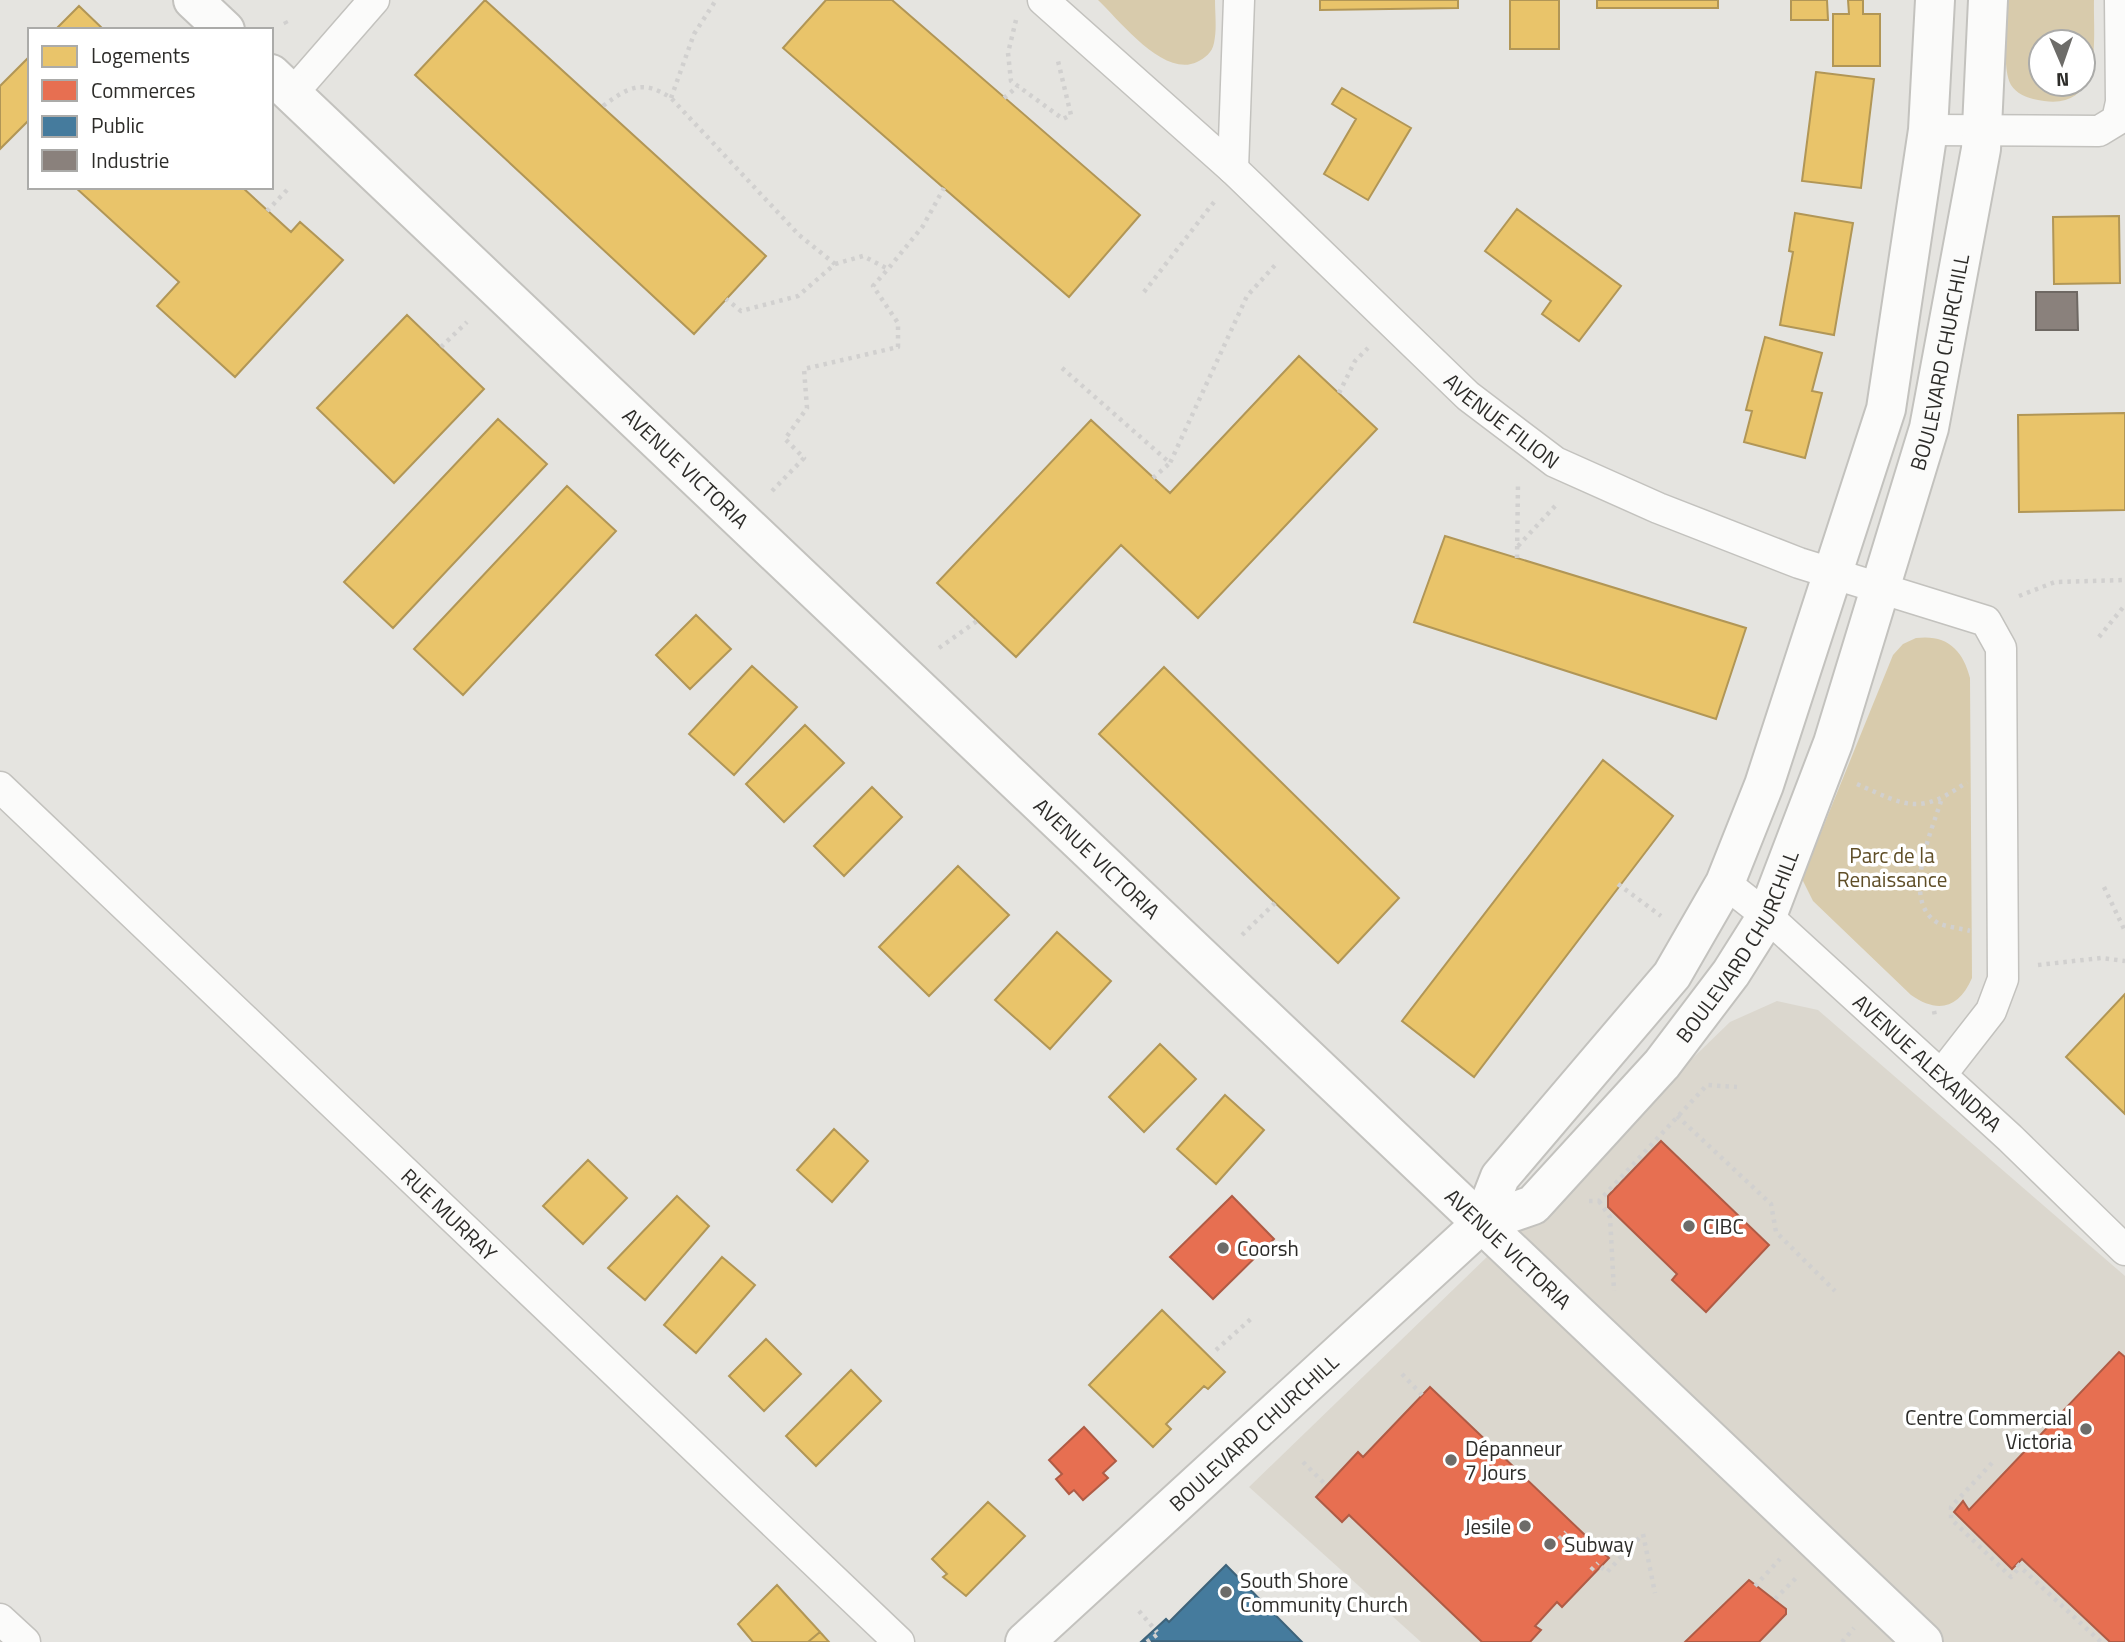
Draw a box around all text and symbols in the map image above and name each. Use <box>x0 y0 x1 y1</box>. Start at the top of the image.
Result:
legend <box>28 28 273 189</box>
north arrow <box>2027 28 2097 98</box>
text: Logements <box>91 39 190 71</box>
text: N <box>2056 66 2070 95</box>
text: Commerces <box>91 74 195 106</box>
text: Public <box>91 109 144 141</box>
text: Industrie <box>91 144 169 176</box>
street label: BOULEVARD CHURCHILL <box>1901 251 1977 474</box>
street label: AVENUE FILION <box>1437 365 1567 476</box>
street label: AVENUE VICTORIA <box>615 400 757 536</box>
street label: AVENUE VICTORIA <box>1027 790 1168 926</box>
park label: Parc de la Renaissance <box>1837 839 1947 895</box>
street label: BOULEVARD CHURCHILL <box>1668 846 1807 1049</box>
street label: AVENUE ALEXANDRA <box>1846 986 2009 1139</box>
street label: RUE MURRAY <box>394 1160 505 1269</box>
street label: AVENUE VICTORIA <box>1438 1180 1579 1317</box>
place label: CIBC <box>1703 1210 1744 1242</box>
marker: CIBC <box>1681 1218 1697 1234</box>
place label: Coorsh <box>1237 1232 1299 1264</box>
marker: Coorsh <box>1215 1240 1231 1256</box>
street label: BOULEVARD CHURCHILL <box>1161 1346 1346 1519</box>
place label: Centre Commercial Victoria <box>1905 1401 2072 1457</box>
marker: Centre Commercial Victoria <box>2078 1421 2094 1437</box>
place label: Dépanneur 7 Jours <box>1465 1432 1562 1488</box>
marker: Dépanneur 7 Jours <box>1443 1452 1459 1468</box>
place label: Jesile <box>1465 1510 1511 1542</box>
marker: Jesile <box>1517 1518 1533 1534</box>
place label: Subway <box>1564 1528 1634 1560</box>
marker: Subway <box>1542 1536 1558 1552</box>
place label: South Shore Community Church <box>1240 1564 1408 1620</box>
marker: South Shore Community Church <box>1218 1584 1234 1600</box>

